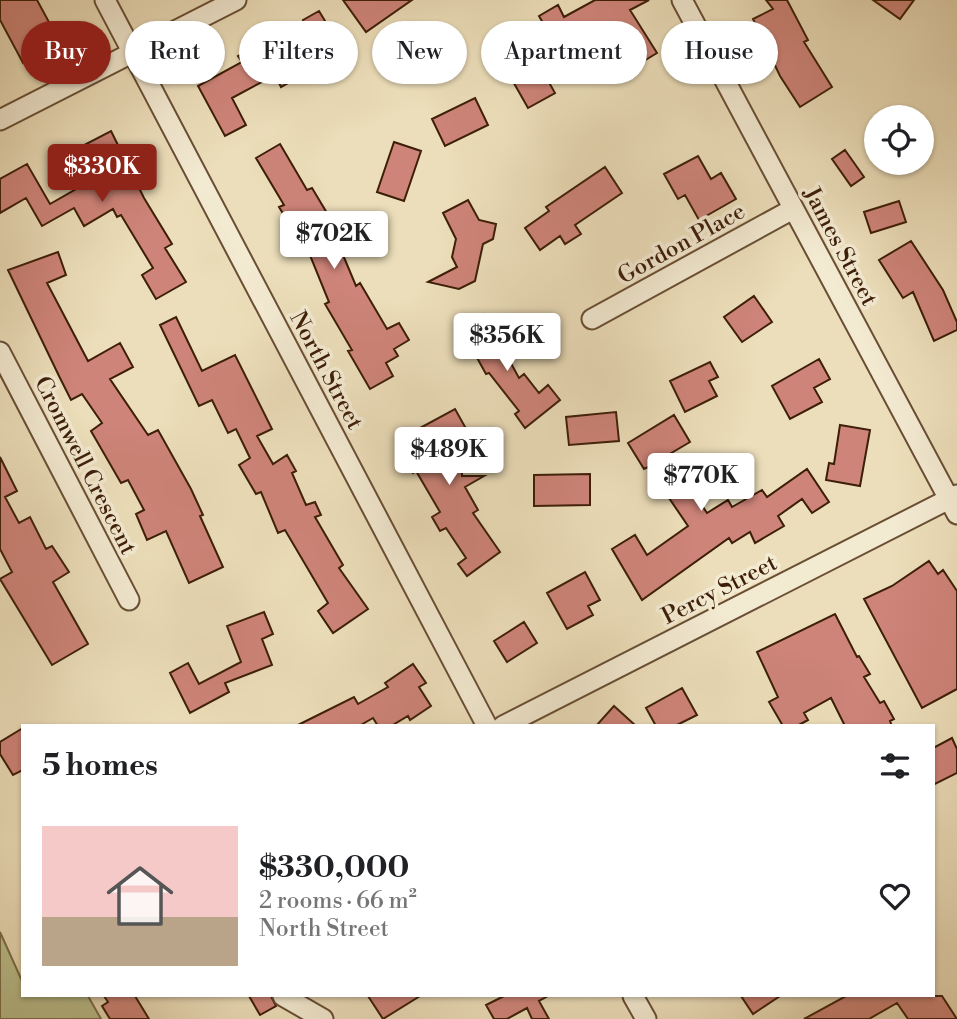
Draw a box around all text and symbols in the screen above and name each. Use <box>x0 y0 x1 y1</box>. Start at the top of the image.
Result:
chip: Buy <box>21 21 111 84</box>
chip: Rent <box>125 21 225 84</box>
chip: Filters <box>239 21 358 84</box>
chip: New <box>372 21 467 84</box>
chip: Apartment <box>481 21 647 84</box>
chip: House <box>661 21 778 84</box>
map controls <box>864 105 934 175</box>
button: locate <box>864 105 934 175</box>
pin: $330K <box>53 144 151 204</box>
text: $330K <box>64 153 140 181</box>
street label: James Street <box>797 181 883 311</box>
street label: Gordon Place <box>613 197 750 290</box>
pin: $702K <box>285 212 383 271</box>
text: $702K <box>296 220 372 248</box>
street label: North Street <box>283 307 369 434</box>
pin: $356K <box>458 314 556 373</box>
text: $356K <box>470 322 544 350</box>
street label: Cromwell Crescent <box>28 372 142 559</box>
pin: $489K <box>400 428 498 487</box>
text: $489K <box>411 436 487 464</box>
pin: $770K <box>652 454 750 513</box>
text: $770K <box>663 462 739 490</box>
street label: Percy Street <box>657 549 782 631</box>
text: 5 homes <box>42 747 158 785</box>
icon: filters <box>876 747 914 785</box>
text: $330,000 <box>259 849 409 887</box>
icon: home <box>98 854 182 938</box>
icon: heart <box>876 877 914 915</box>
text: 2 rooms · 66 m² <box>259 887 417 915</box>
text: North Street <box>259 915 389 943</box>

